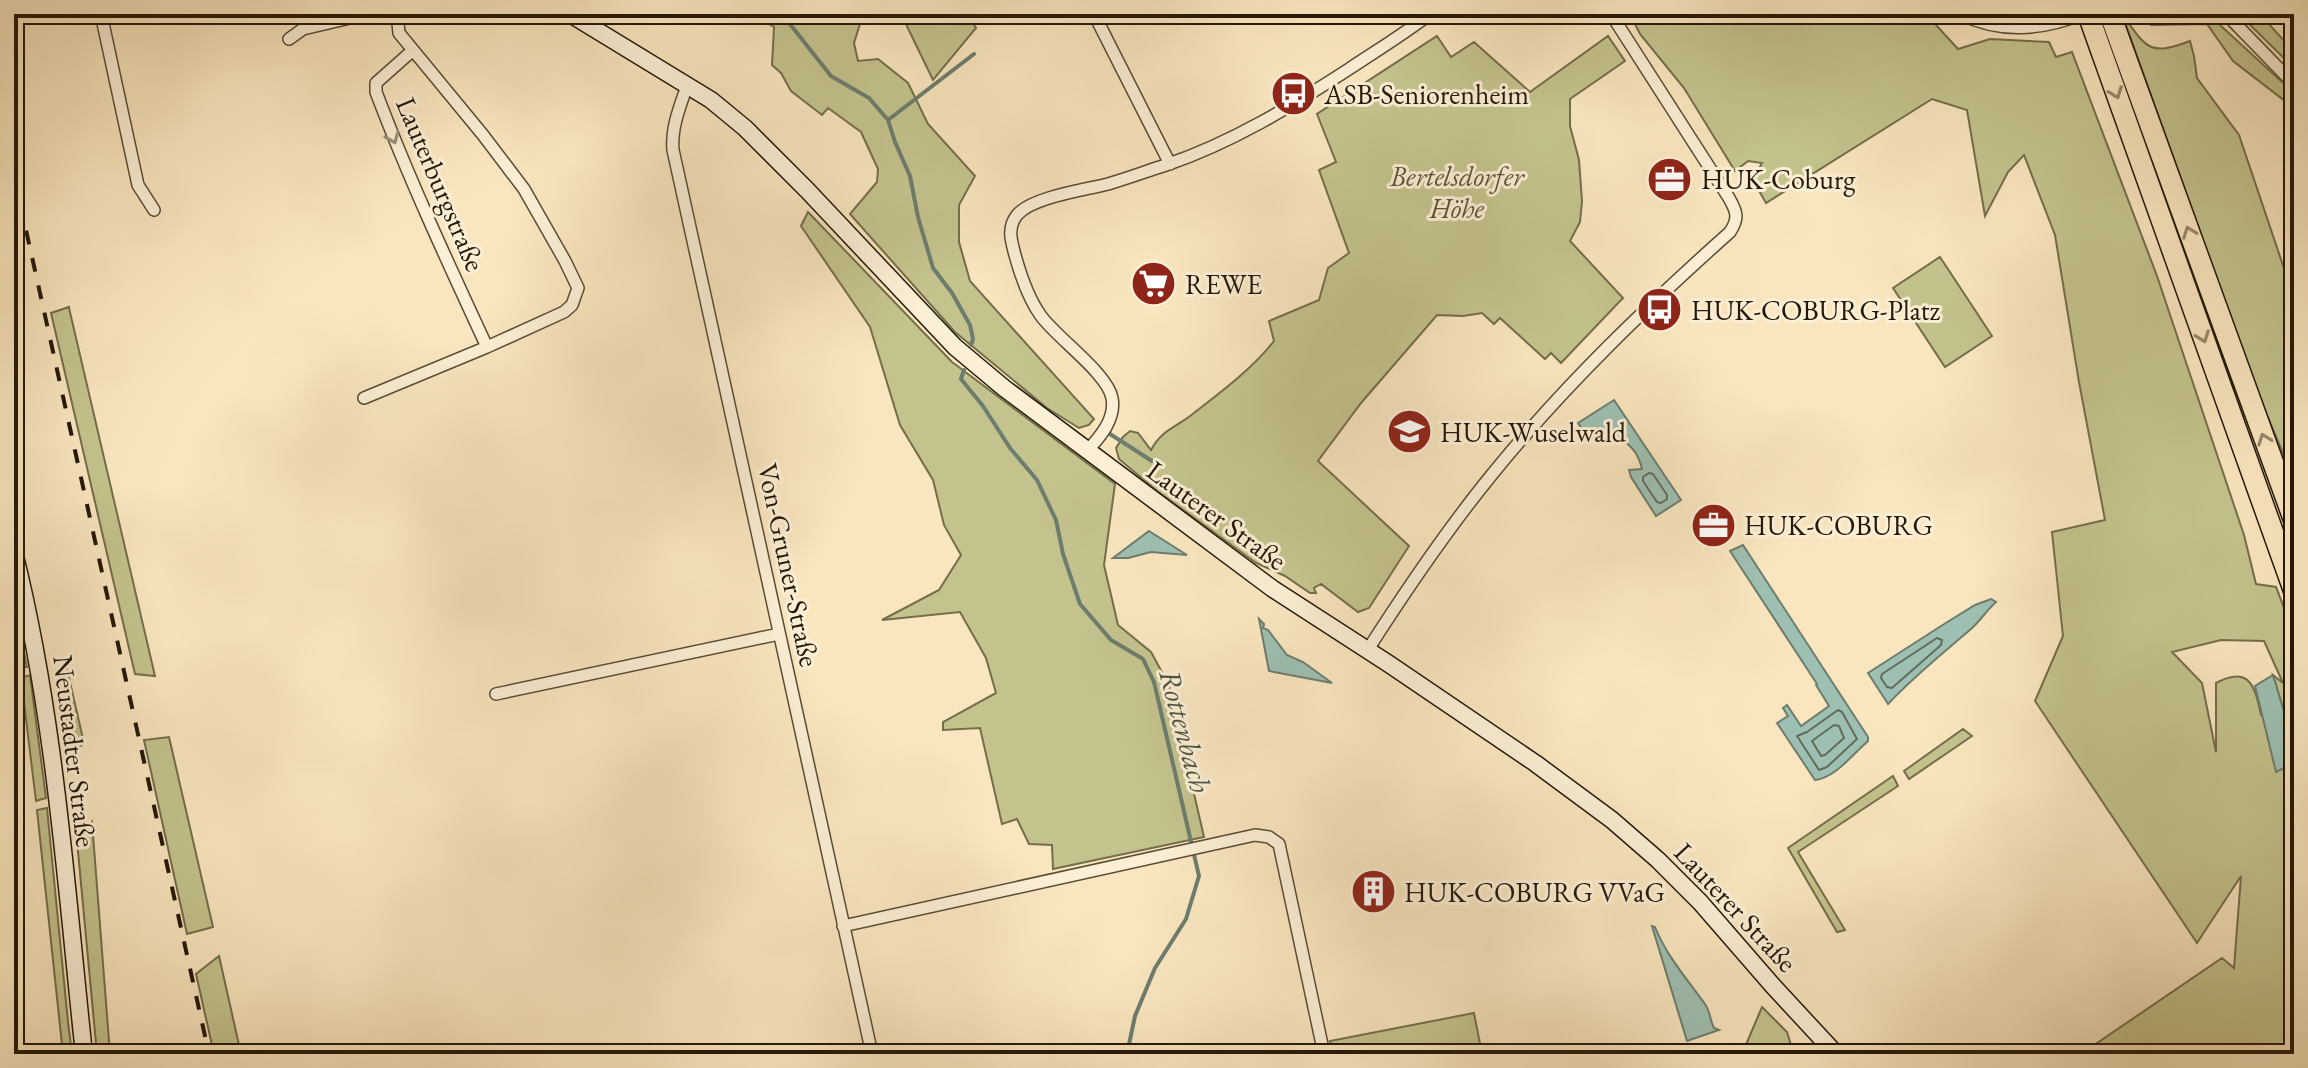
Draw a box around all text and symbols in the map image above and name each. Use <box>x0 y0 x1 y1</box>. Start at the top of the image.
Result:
bus stop icon: ASB-Seniorenheim <box>1269 70 1317 118</box>
place label: ASB-Seniorenheim <box>1323 76 1529 112</box>
one-way arrow <box>2106 85 2122 99</box>
street label: Lauterburgstraße <box>388 92 494 276</box>
one-way arrow <box>383 130 400 144</box>
office icon: HUK-Coburg <box>1646 155 1694 203</box>
park label: Bertelsdorfer Höhe <box>1389 158 1525 226</box>
place label: HUK-Coburg <box>1701 161 1856 197</box>
one-way arrow <box>2182 225 2198 239</box>
supermarket icon: REWE <box>1130 260 1178 308</box>
place label: REWE <box>1185 266 1262 302</box>
bus stop icon: HUK-COBURG-Platz <box>1636 286 1684 334</box>
place label: HUK-COBURG-Platz <box>1691 292 1941 328</box>
one-way arrow <box>2194 330 2210 344</box>
school or university icon: HUK-Wuselwald <box>1385 408 1433 456</box>
place label: HUK-Wuselwald <box>1440 414 1627 450</box>
one-way arrow <box>2257 433 2274 447</box>
street label: Lauterer Straße <box>1140 452 1294 578</box>
street label: Von-Gruner-Straße <box>750 460 828 670</box>
office icon: HUK-COBURG <box>1689 501 1737 549</box>
place label: HUK-COBURG <box>1744 507 1933 543</box>
street label: Neustadter Straße <box>45 653 105 849</box>
water label: Rottenbach <box>1150 665 1221 797</box>
street label: Lauterer Straße <box>1667 835 1805 980</box>
building icon: HUK-COBURG VVaG <box>1349 868 1397 916</box>
place label: HUK-COBURG VVaG <box>1404 874 1665 910</box>

